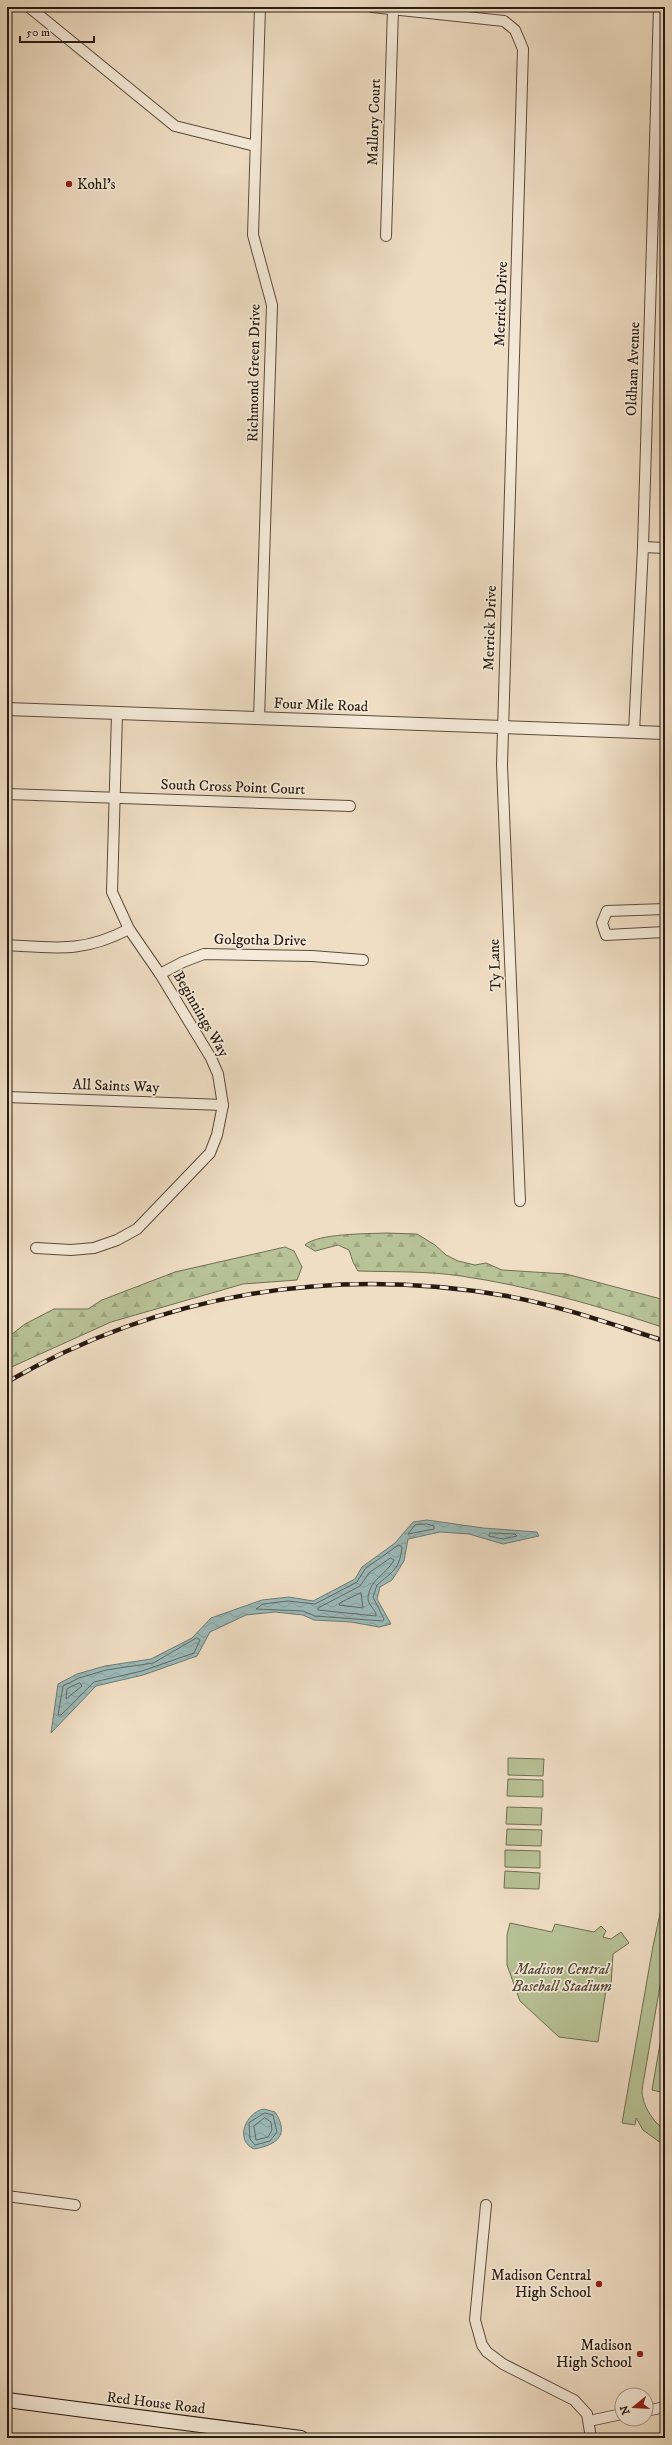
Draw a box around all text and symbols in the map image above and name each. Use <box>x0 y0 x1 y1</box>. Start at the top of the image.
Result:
scale bar <box>20 18 94 44</box>
text: 50 m <box>26 25 50 40</box>
street label: Mallory Court <box>363 78 385 166</box>
place label: Kohl's <box>77 175 116 194</box>
marker: Kohl's <box>64 179 74 189</box>
street label: Merrick Drive <box>490 261 512 347</box>
street label: Richmond Green Drive <box>243 304 265 442</box>
street label: Oldham Avenue <box>622 321 644 417</box>
street label: Merrick Drive <box>479 585 501 671</box>
street label: Four Mile Road <box>273 694 369 716</box>
street label: South Cross Point Court <box>160 775 306 799</box>
street label: Golgotha Drive <box>214 930 306 950</box>
street label: Ty Lane <box>485 939 505 991</box>
street label: Beginnings Way <box>169 968 234 1061</box>
street label: All Saints Way <box>72 1075 161 1097</box>
park label: Madison Central Baseball Stadium <box>511 1960 612 1996</box>
place label: Madison Central High School <box>491 2266 591 2302</box>
marker: Madison Central High School <box>594 2279 604 2289</box>
place label: Madison High School <box>556 2336 632 2372</box>
marker: Madison High School <box>635 2349 645 2359</box>
north arrow <box>614 2387 654 2427</box>
street label: Red House Road <box>106 2388 207 2419</box>
text: N <box>617 2403 633 2416</box>

